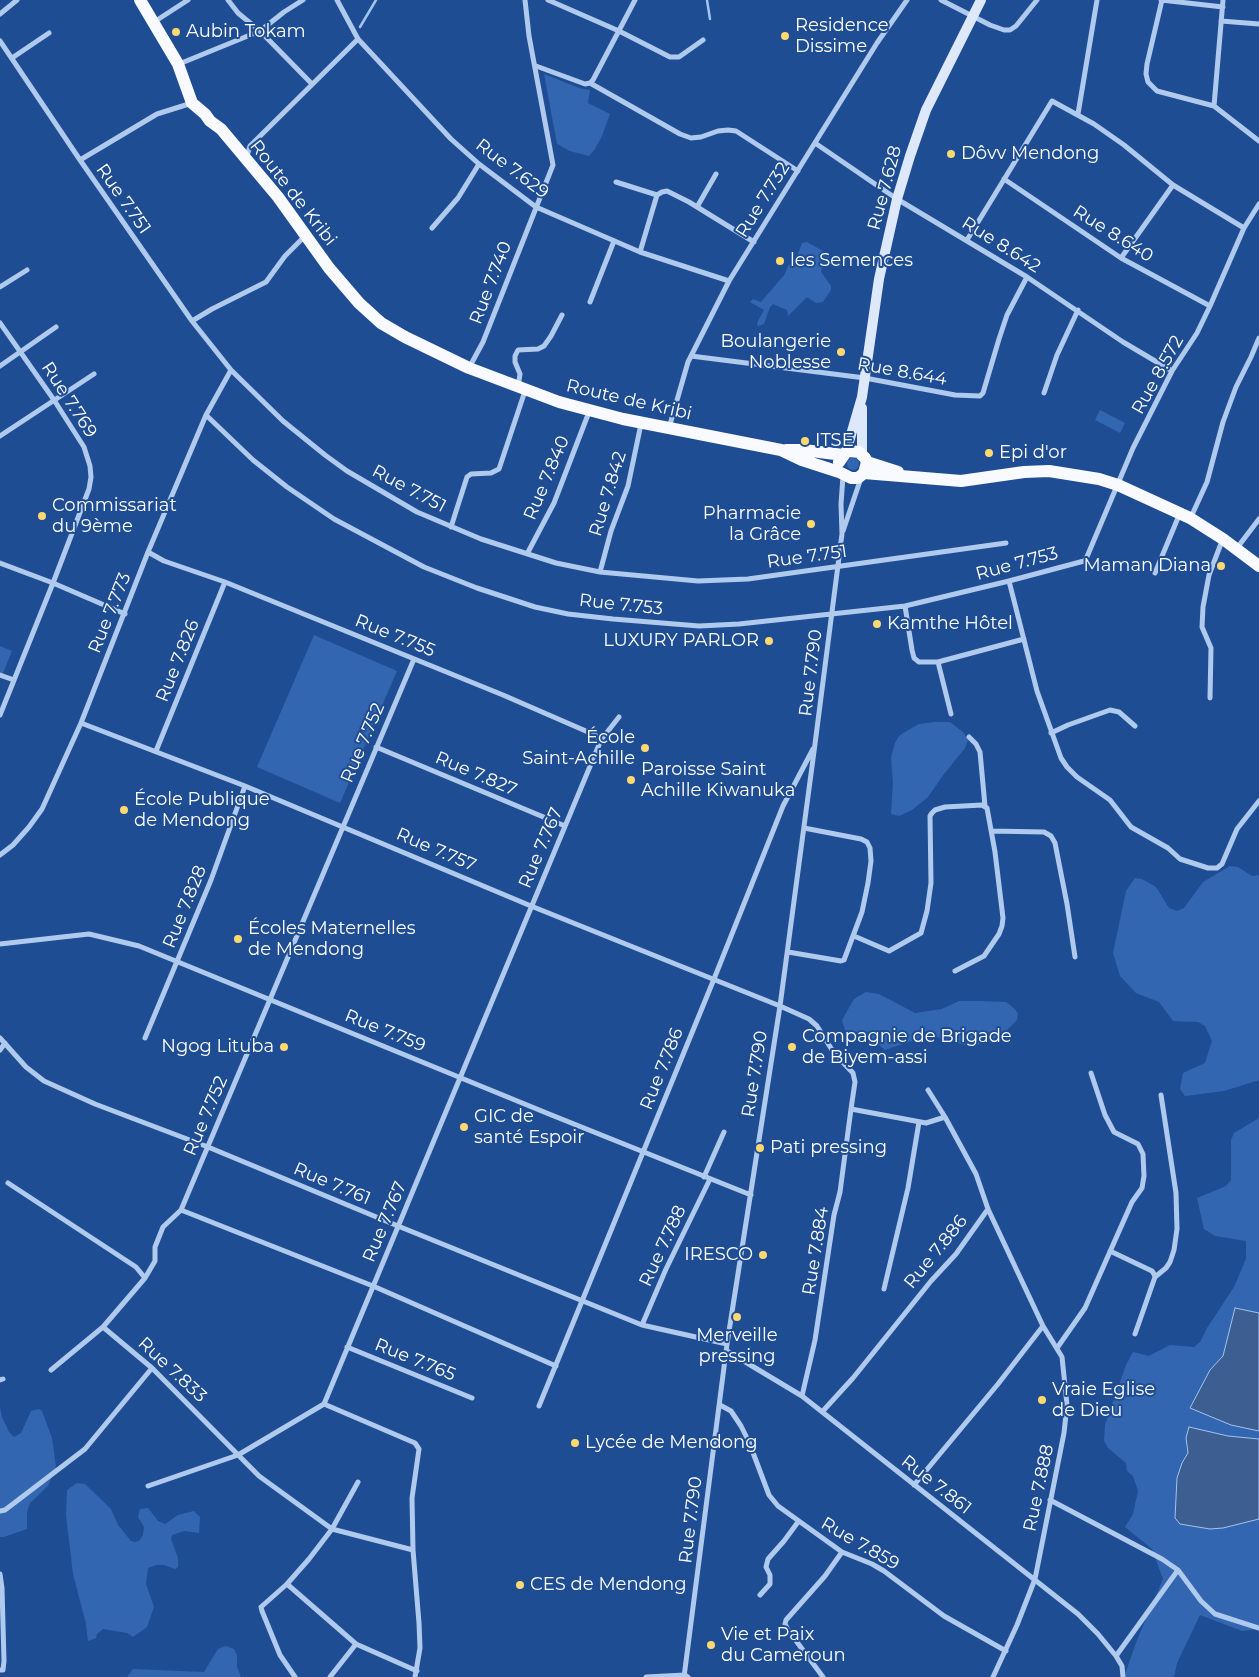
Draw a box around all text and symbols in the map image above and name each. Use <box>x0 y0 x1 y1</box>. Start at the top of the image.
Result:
place label: Residence Dissime <box>795 15 889 58</box>
place label: Aubin Tokam <box>186 21 306 43</box>
marker: Aubin Tokam <box>170 26 182 38</box>
marker: Residence Dissime <box>779 30 791 42</box>
street label: Rue 7.629 <box>471 134 553 204</box>
street label: Route de Kribi <box>245 136 341 250</box>
street label: Rue 7.628 <box>863 143 907 233</box>
place label: Dôvv Mendong <box>961 143 1099 165</box>
marker: Dôvv Mendong <box>945 148 957 160</box>
street label: Rue 7.732 <box>731 158 795 242</box>
street label: Rue 7.751 <box>91 160 155 238</box>
street label: Rue 8.640 <box>1069 201 1157 267</box>
street label: Rue 8.642 <box>958 212 1044 278</box>
street label: Rue 7.740 <box>465 238 517 328</box>
place label: les Semences <box>790 250 913 272</box>
marker: les Semences <box>774 255 786 267</box>
place label: Boulangerie Noblesse <box>720 331 831 374</box>
street label: Rue 8.572 <box>1127 332 1189 418</box>
marker: Boulangerie Noblesse <box>835 346 847 358</box>
street label: Rue 8.644 <box>855 353 949 391</box>
street label: Rue 7.769 <box>36 358 102 442</box>
street label: Route de Kribi <box>564 375 694 425</box>
place label: ITSE <box>815 430 854 452</box>
street label: Rue 7.840 <box>520 433 574 523</box>
marker: ITSE <box>799 435 811 447</box>
place label: Epi d'or <box>999 442 1067 464</box>
marker: Epi d'or <box>983 447 995 459</box>
street label: Rue 7.842 <box>585 449 631 539</box>
street label: Rue 7.751 <box>368 460 450 518</box>
place label: Commissariat du 9ème <box>52 495 177 538</box>
place label: Pharmacie la Grâce <box>703 503 801 546</box>
marker: Commissariat du 9ème <box>36 510 48 522</box>
marker: Pharmacie la Grâce <box>805 518 817 530</box>
street label: Rue 7.751 <box>765 541 849 573</box>
street label: Rue 7.753 <box>973 543 1061 585</box>
place label: Maman Diana <box>1083 555 1211 577</box>
marker: Maman Diana <box>1215 560 1227 572</box>
street label: Rue 7.773 <box>84 569 136 657</box>
street label: Rue 7.753 <box>578 590 664 620</box>
street label: Rue 7.755 <box>352 610 438 662</box>
place label: Kamthe Hôtel <box>887 613 1013 635</box>
street label: Rue 7.826 <box>152 617 204 705</box>
marker: Kamthe Hôtel <box>871 618 883 630</box>
street label: Rue 7.790 <box>795 628 827 718</box>
place label: LUXURY PARLOR <box>603 630 759 652</box>
marker: LUXURY PARLOR <box>763 635 775 647</box>
street label: Rue 7.752 <box>337 700 389 786</box>
place label: École Saint-Achille <box>522 727 635 770</box>
marker: École Saint-Achille <box>639 742 651 754</box>
street label: Rue 7.827 <box>432 747 520 801</box>
place label: Paroisse Saint Achille Kiwanuka <box>641 759 795 802</box>
marker: Paroisse Saint Achille Kiwanuka <box>625 774 637 786</box>
place label: École Publique de Mendong <box>134 789 270 832</box>
marker: École Publique de Mendong <box>118 804 130 816</box>
street label: Rue 7.767 <box>514 804 568 892</box>
street label: Rue 7.757 <box>393 824 479 876</box>
street label: Rue 7.828 <box>159 862 211 952</box>
place label: Écoles Maternelles de Mendong <box>248 918 415 961</box>
marker: Écoles Maternelles de Mendong <box>232 933 244 945</box>
street label: Rue 7.759 <box>341 1005 429 1057</box>
street label: Rue 7.786 <box>636 1025 688 1113</box>
place label: Compagnie de Brigade de Biyem-assi <box>802 1026 1012 1068</box>
street label: Rue 7.790 <box>737 1029 773 1119</box>
place label: Ngog Lituba <box>161 1036 274 1058</box>
marker: Ngog Lituba <box>278 1041 290 1053</box>
marker: Compagnie de Brigade de Biyem-assi <box>786 1041 798 1053</box>
street label: Rue 7.752 <box>180 1073 232 1159</box>
place label: GIC de santé Espoir <box>474 1106 584 1148</box>
marker: GIC de santé Espoir <box>458 1121 470 1133</box>
place label: Pati pressing <box>770 1137 887 1159</box>
marker: Pati pressing <box>754 1142 766 1154</box>
street label: Rue 7.761 <box>290 1158 374 1210</box>
street label: Rue 7.767 <box>358 1178 412 1266</box>
street label: Rue 7.788 <box>635 1202 691 1290</box>
street label: Rue 7.884 <box>798 1205 834 1297</box>
street label: Rue 7.886 <box>900 1211 972 1293</box>
place label: IRESCO <box>684 1244 753 1266</box>
marker: IRESCO <box>757 1249 769 1261</box>
marker: Merveille pressing <box>731 1311 743 1323</box>
place label: Merveille pressing <box>696 1325 778 1368</box>
street label: Rue 7.833 <box>133 1333 211 1407</box>
street label: Rue 7.765 <box>371 1334 459 1386</box>
place label: Vraie Eglise de Dieu <box>1052 1379 1155 1422</box>
marker: Vraie Eglise de Dieu <box>1036 1394 1048 1406</box>
place label: Lycée de Mendong <box>585 1432 758 1454</box>
marker: Lycée de Mendong <box>569 1437 581 1449</box>
street label: Rue 7.888 <box>1019 1442 1059 1534</box>
street label: Rue 7.861 <box>897 1451 975 1519</box>
street label: Rue 7.790 <box>675 1475 707 1565</box>
street label: Rue 7.859 <box>817 1513 903 1575</box>
place label: CES de Mendong <box>530 1574 687 1596</box>
marker: CES de Mendong <box>514 1579 526 1591</box>
place label: Vie et Paix du Cameroun <box>721 1624 846 1666</box>
marker: Vie et Paix du Cameroun <box>705 1639 717 1651</box>

